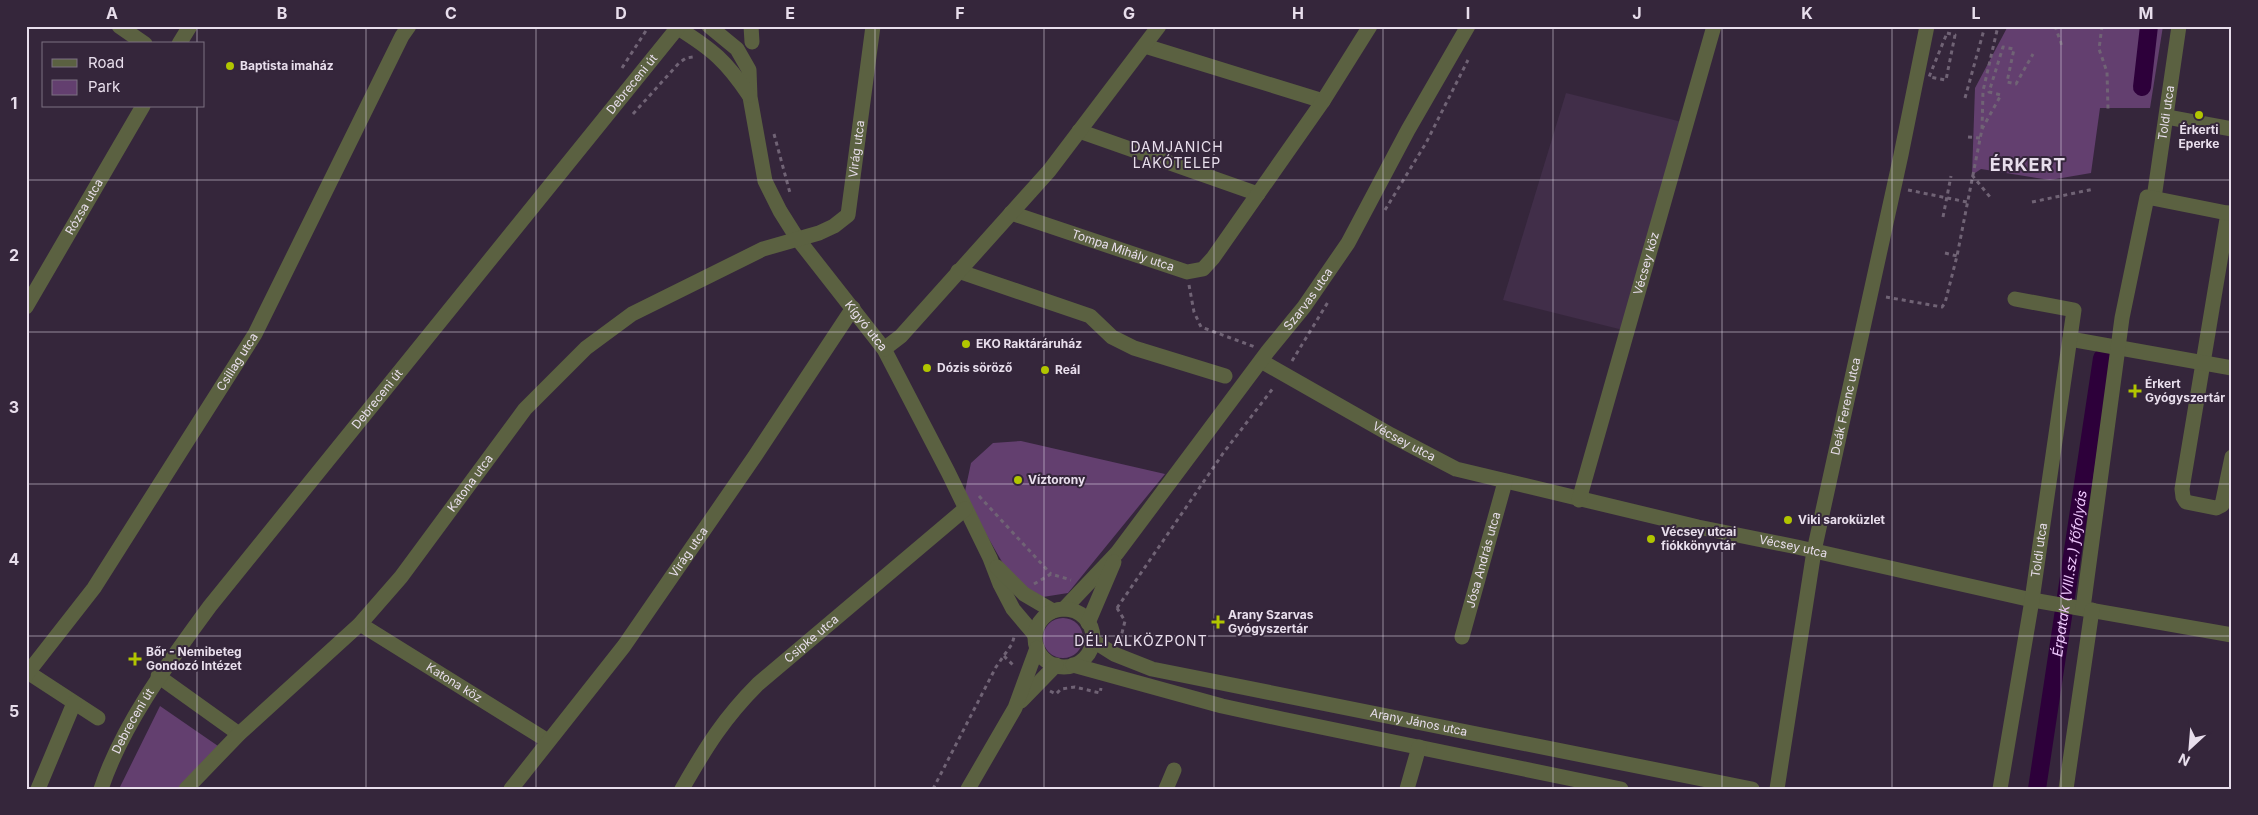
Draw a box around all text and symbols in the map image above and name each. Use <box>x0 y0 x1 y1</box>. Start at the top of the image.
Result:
text: A <box>106 3 118 23</box>
text: B <box>277 3 287 23</box>
text: C <box>445 3 457 23</box>
text: D <box>615 3 627 23</box>
text: E <box>785 3 795 23</box>
text: F <box>955 3 965 23</box>
text: G <box>1123 3 1135 23</box>
text: H <box>1292 3 1304 23</box>
text: I <box>1466 3 1470 23</box>
text: J <box>1632 3 1642 23</box>
text: K <box>1801 3 1813 23</box>
text: L <box>1971 3 1981 23</box>
text: M <box>2139 3 2153 23</box>
legend <box>42 42 205 108</box>
street label: Debreceni út <box>603 51 660 117</box>
text: Road <box>88 53 124 72</box>
place label: Baptista imaház <box>240 58 334 73</box>
marker: Baptista imaház <box>224 60 236 72</box>
text: Park <box>88 77 121 96</box>
street label: Toldi utca <box>2154 84 2177 141</box>
text: 1 <box>11 93 17 113</box>
marker: Érkerti Eperke <box>2193 109 2205 121</box>
street label: Virág utca <box>845 119 867 179</box>
place label: Érkerti Eperke <box>2179 122 2219 151</box>
district label: DAMJANICH LAKÓTELEP <box>1130 138 1224 171</box>
district label: ÉRKERT <box>1990 154 2066 175</box>
street label: Rózsa utca <box>62 176 106 237</box>
street label: Tompa Mihály utca <box>1070 226 1176 274</box>
street label: Vécsey köz <box>1630 230 1662 296</box>
text: 2 <box>9 245 19 265</box>
street label: Szarvas utca <box>1280 265 1336 333</box>
street label: Kígyó utca <box>842 297 891 354</box>
street label: Csillag utca <box>213 330 261 394</box>
place label: EKO Raktáráruház <box>976 336 1082 351</box>
marker: EKO Raktáráruház <box>960 338 972 350</box>
street label: Deák Ferenc utca <box>1827 356 1863 456</box>
place label: Dózis söröző <box>937 360 1012 375</box>
marker: Dózis söröző <box>921 362 933 374</box>
place label: Reál <box>1055 362 1080 377</box>
marker: Reál <box>1039 364 1051 376</box>
street label: Debreceni út <box>348 366 406 432</box>
place label: Érkert Gyógyszertár <box>2145 376 2225 405</box>
marker: Érkert Gyógyszertár <box>2129 385 2141 397</box>
text: 3 <box>9 397 19 417</box>
street label: Vécsey utca <box>1370 418 1438 464</box>
street label: Katona utca <box>444 451 496 514</box>
place label: Víztorony <box>1028 472 1086 487</box>
marker: Víztorony <box>1012 474 1024 486</box>
water label: Érpatak (VIII.sz.) főfolyás <box>2048 489 2090 658</box>
street label: Jósa András utca <box>1462 510 1503 609</box>
place label: Viki saroküzlet <box>1798 512 1886 527</box>
marker: Viki saroküzlet <box>1782 514 1794 526</box>
street label: Toldi utca <box>2027 522 2050 579</box>
street label: Virág utca <box>666 524 711 580</box>
place label: Vécsey utcai fiókkönyvtár <box>1661 524 1736 553</box>
street label: Vécsey utca <box>1758 532 1829 561</box>
marker: Vécsey utcai fiókkönyvtár <box>1645 533 1657 545</box>
text: 4 <box>9 549 20 569</box>
place label: Arany Szarvas Gyógyszertár <box>1228 607 1314 636</box>
street label: Csipke utca <box>781 611 841 666</box>
marker: Arany Szarvas Gyógyszertár <box>1212 616 1224 628</box>
district label: DÉLI ALKÖZPONT <box>1074 632 1208 649</box>
place label: Bőr - Nemibeteg Gondozó Intézet <box>146 644 242 673</box>
marker: Bőr - Nemibeteg Gondozó Intézet <box>128 652 142 666</box>
street label: Katona köz <box>424 659 485 705</box>
street label: Debreceni út <box>108 685 157 756</box>
text: 5 <box>9 701 19 721</box>
street label: Arany János utca <box>1369 705 1469 739</box>
north arrow <box>2166 722 2216 772</box>
text: N <box>2176 750 2193 770</box>

